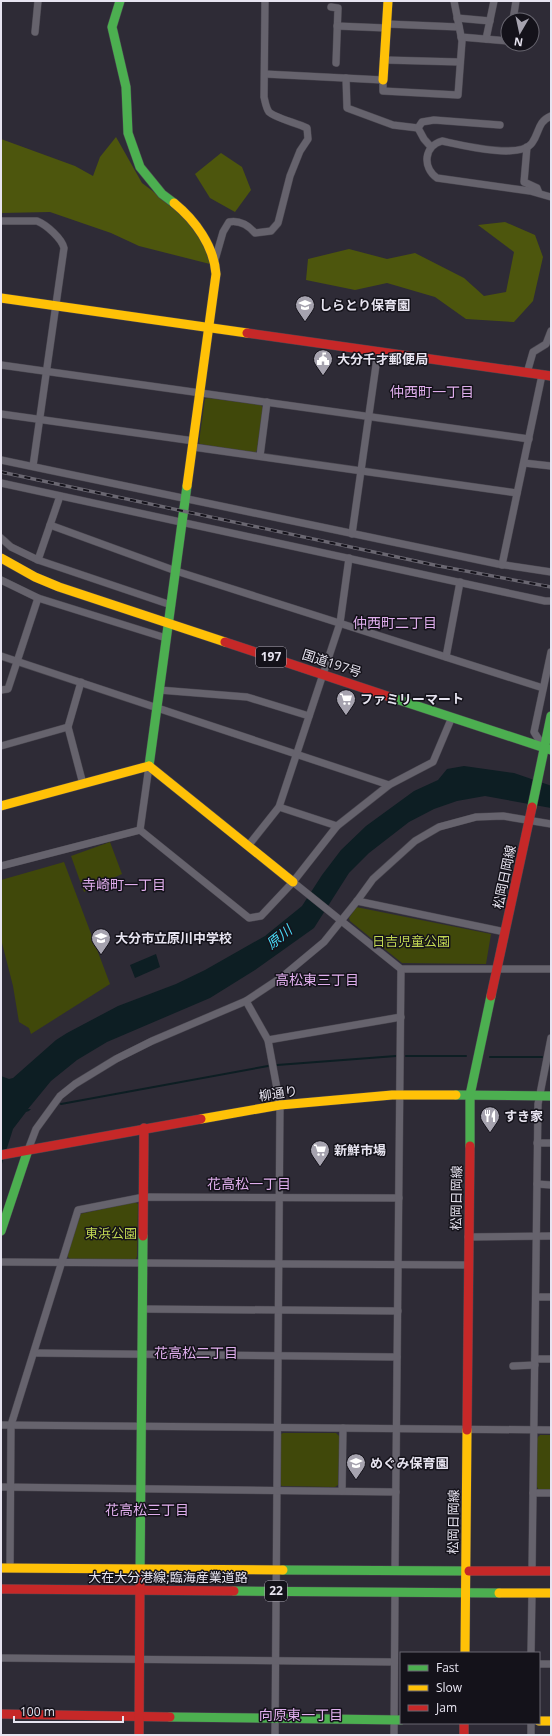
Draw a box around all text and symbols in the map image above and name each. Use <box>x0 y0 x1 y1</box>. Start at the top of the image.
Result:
north arrow <box>500 12 540 52</box>
text: N <box>513 34 524 50</box>
school or university icon: しらとり保育園 <box>294 294 316 322</box>
place label: しらとり保育園 <box>319 296 410 314</box>
public building icon: 大分千才郵便局 <box>312 348 334 376</box>
place label: 大分千才郵便局 <box>337 350 428 368</box>
district label: 仲西町一丁目 <box>390 382 474 401</box>
district label: 仲西町二丁目 <box>353 613 437 632</box>
street label: 国道197号 <box>300 645 364 681</box>
road number: 197 <box>256 647 286 667</box>
supermarket icon: ファミリーマート <box>335 688 357 716</box>
place label: ファミリーマート <box>360 690 464 708</box>
street label: 松岡日岡線 <box>488 843 520 911</box>
district label: 寺崎町一丁目 <box>82 875 166 894</box>
water label: 原川 <box>262 919 297 953</box>
school or university icon: 大分市立原川中学校 <box>90 927 112 955</box>
place label: 大分市立原川中学校 <box>115 929 232 947</box>
park label: 日吉児童公園 <box>372 932 450 950</box>
district label: 高松東三丁目 <box>275 970 359 989</box>
street label: 柳通り <box>257 1081 299 1105</box>
restaurant icon: すき家 <box>479 1105 501 1133</box>
place label: すき家 <box>504 1107 543 1125</box>
supermarket icon: 新鮮市場 <box>309 1139 331 1167</box>
place label: 新鮮市場 <box>334 1141 386 1159</box>
street label: 松岡日岡線 <box>446 1165 466 1231</box>
district label: 花高松一丁目 <box>207 1174 291 1193</box>
park label: 東浜公園 <box>85 1224 137 1242</box>
district label: 花高松二丁目 <box>154 1343 238 1362</box>
school or university icon: めぐみ保育園 <box>345 1452 367 1480</box>
place label: めぐみ保育園 <box>370 1454 448 1472</box>
street label: 松岡日岡線 <box>443 1489 463 1555</box>
district label: 花高松三丁目 <box>105 1500 189 1519</box>
street label: 大在大分港線;臨海産業道路 <box>88 1568 248 1586</box>
road number: 22 <box>265 1581 287 1601</box>
legend <box>400 1652 540 1724</box>
text: Fast <box>436 1659 459 1676</box>
text: Slow <box>436 1679 463 1696</box>
scale bar <box>14 1698 123 1724</box>
text: Jam <box>435 1699 457 1716</box>
text: 100 m <box>20 1703 55 1720</box>
district label: 向原東一丁目 <box>259 1705 343 1724</box>

